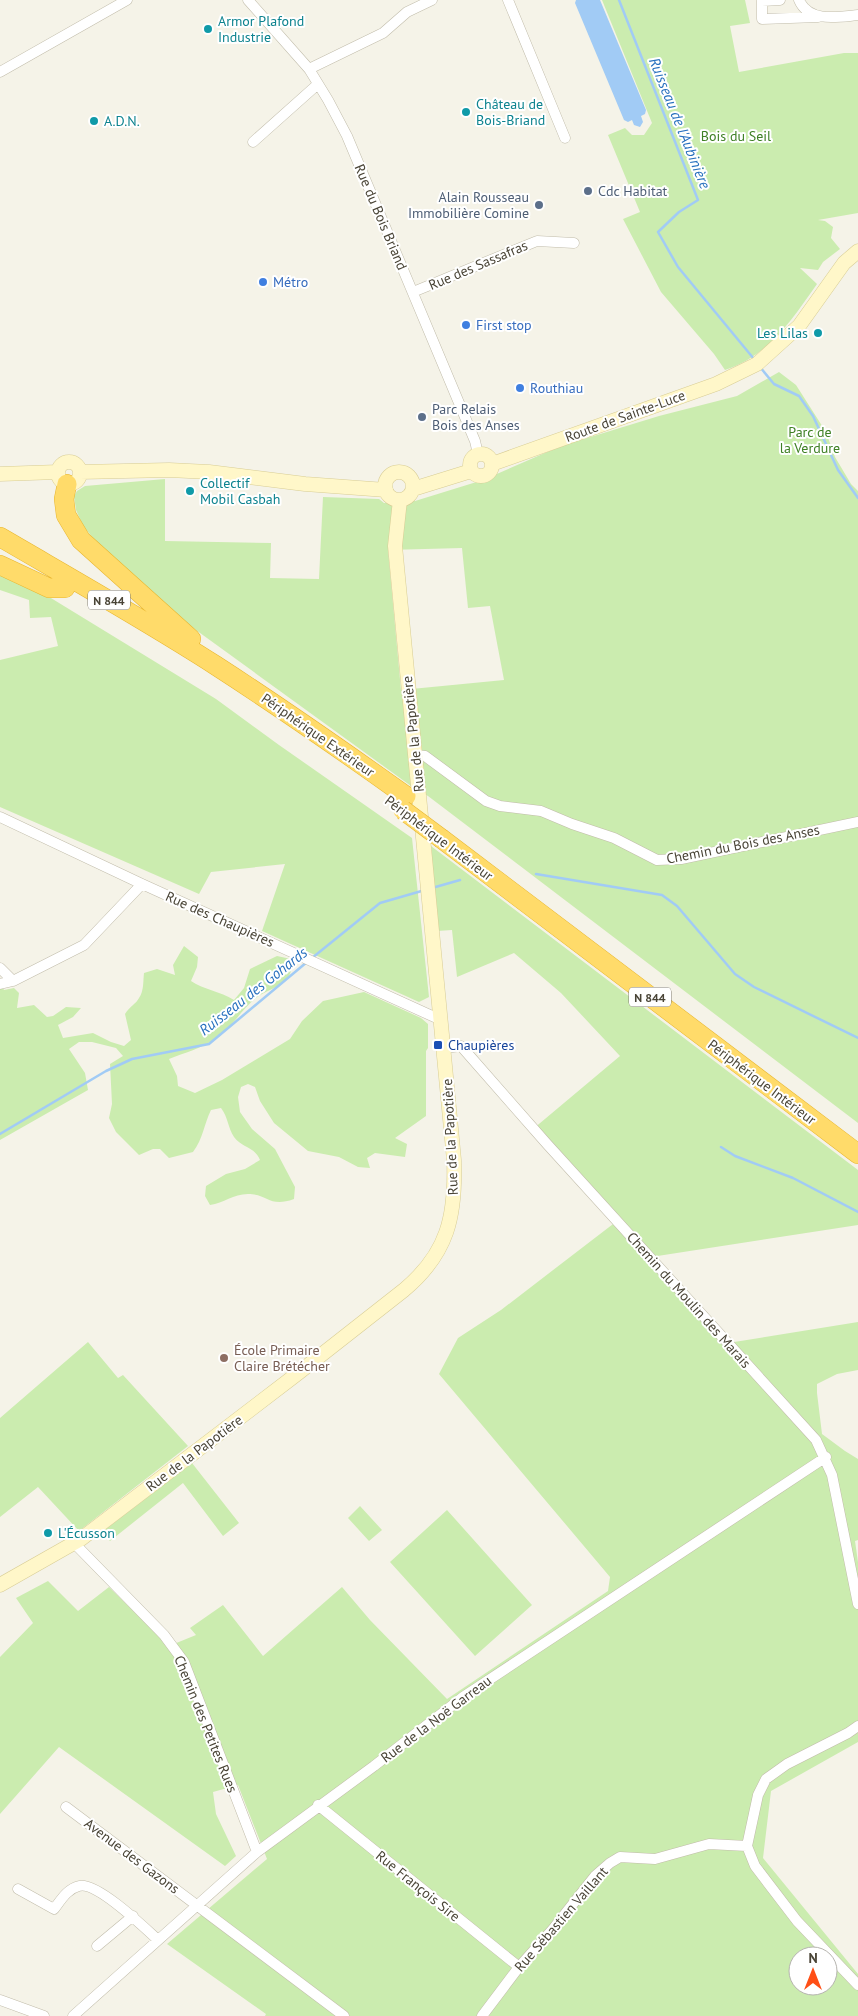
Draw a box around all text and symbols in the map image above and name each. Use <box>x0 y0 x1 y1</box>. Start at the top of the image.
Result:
place label: Armor Plafond Industrie <box>218 12 304 46</box>
marker: Armor Plafond Industrie <box>202 23 214 35</box>
water label: Ruisseau de l'Aubinière <box>645 55 715 191</box>
place label: Château de Bois-Briand <box>476 95 545 129</box>
marker: Château de Bois-Briand <box>460 106 472 118</box>
place label: A.D.N. <box>104 112 140 130</box>
marker: A.D.N. <box>88 115 100 127</box>
park label: Bois du Seil <box>701 127 771 145</box>
street label: Rue du Bois Briand <box>351 161 411 273</box>
place label: Cdc Habitat <box>598 182 668 200</box>
marker: Cdc Habitat <box>582 185 594 197</box>
place label: Alain Rousseau Immobilière Comine <box>408 188 529 222</box>
marker: Alain Rousseau Immobilière Comine <box>533 199 545 211</box>
street label: Rue des Sassafras <box>426 236 530 294</box>
place label: Métro <box>273 273 308 291</box>
marker: Métro <box>257 276 269 288</box>
place label: First stop <box>476 316 532 334</box>
marker: First stop <box>460 319 472 331</box>
place label: Les Lilas <box>757 324 808 342</box>
marker: Les Lilas <box>812 327 824 339</box>
place label: Routhiau <box>530 379 583 397</box>
marker: Routhiau <box>514 382 526 394</box>
street label: Route de Sainte-Luce <box>562 386 688 446</box>
place label: Parc Relais Bois des Anses <box>432 400 520 434</box>
marker: Parc Relais Bois des Anses <box>416 411 428 423</box>
park label: Parc de la Verdure <box>780 423 840 457</box>
place label: Collectif Mobil Casbah <box>200 474 280 508</box>
marker: Collectif Mobil Casbah <box>184 485 196 497</box>
road number: N 844 <box>88 590 130 610</box>
street label: Rue de la Papotière <box>398 675 428 793</box>
street label: Périphérique Extérieur <box>258 689 378 781</box>
street label: Périphérique Intérieur <box>381 791 497 885</box>
street label: Chemin du Bois des Anses <box>665 820 821 868</box>
street label: Rue des Chaupières <box>163 887 277 951</box>
water label: Ruisseau des Gohards <box>195 943 311 1039</box>
road number: N 844 <box>629 988 671 1006</box>
street label: Périphérique Intérieur <box>704 1035 820 1129</box>
place label: Chaupières <box>448 1036 514 1054</box>
marker: Chaupières <box>432 1039 444 1051</box>
street label: Rue de la Papotière <box>438 1078 462 1196</box>
street label: Chemin du Moulin des Marais <box>623 1228 755 1372</box>
place label: École Primaire Claire Brétécher <box>234 1341 330 1375</box>
marker: École Primaire Claire Brétécher <box>218 1352 230 1364</box>
street label: Rue de la Papotière <box>142 1411 246 1495</box>
place label: L'Écusson <box>58 1524 115 1542</box>
marker: L'Écusson <box>42 1527 54 1539</box>
street label: Chemin des Petites Rues <box>170 1653 242 1795</box>
street label: Rue de la Noë Garreau <box>377 1671 495 1767</box>
street label: Avenue des Gazons <box>81 1814 183 1898</box>
street label: Rue François Sire <box>372 1847 464 1925</box>
street label: Rue Sébastien Vaillant <box>510 1862 612 1975</box>
north arrow <box>788 1946 838 1996</box>
text: N <box>808 1949 818 1967</box>

